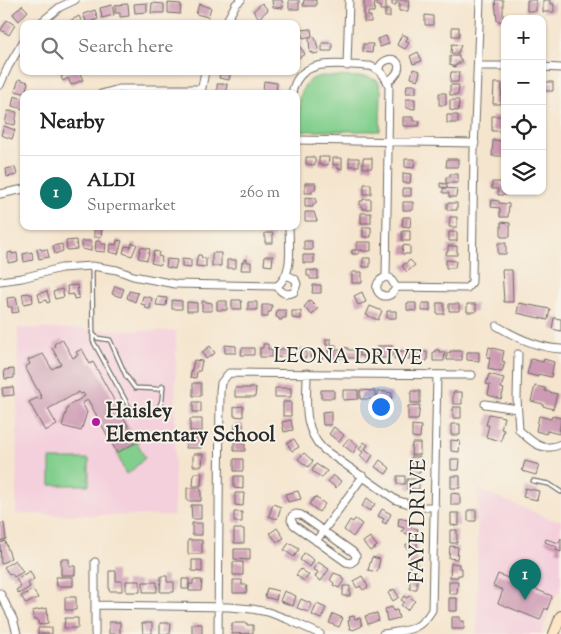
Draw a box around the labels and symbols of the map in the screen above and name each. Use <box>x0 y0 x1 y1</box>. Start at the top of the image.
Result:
street label: LEONA DRIVE <box>273 342 423 374</box>
your location <box>368 394 394 420</box>
place label: Haisley Elementary School <box>106 397 276 451</box>
marker: Haisley Elementary School <box>90 416 102 428</box>
street label: FAYE DRIVE <box>403 458 435 584</box>
pin: 1 <box>509 559 541 600</box>

